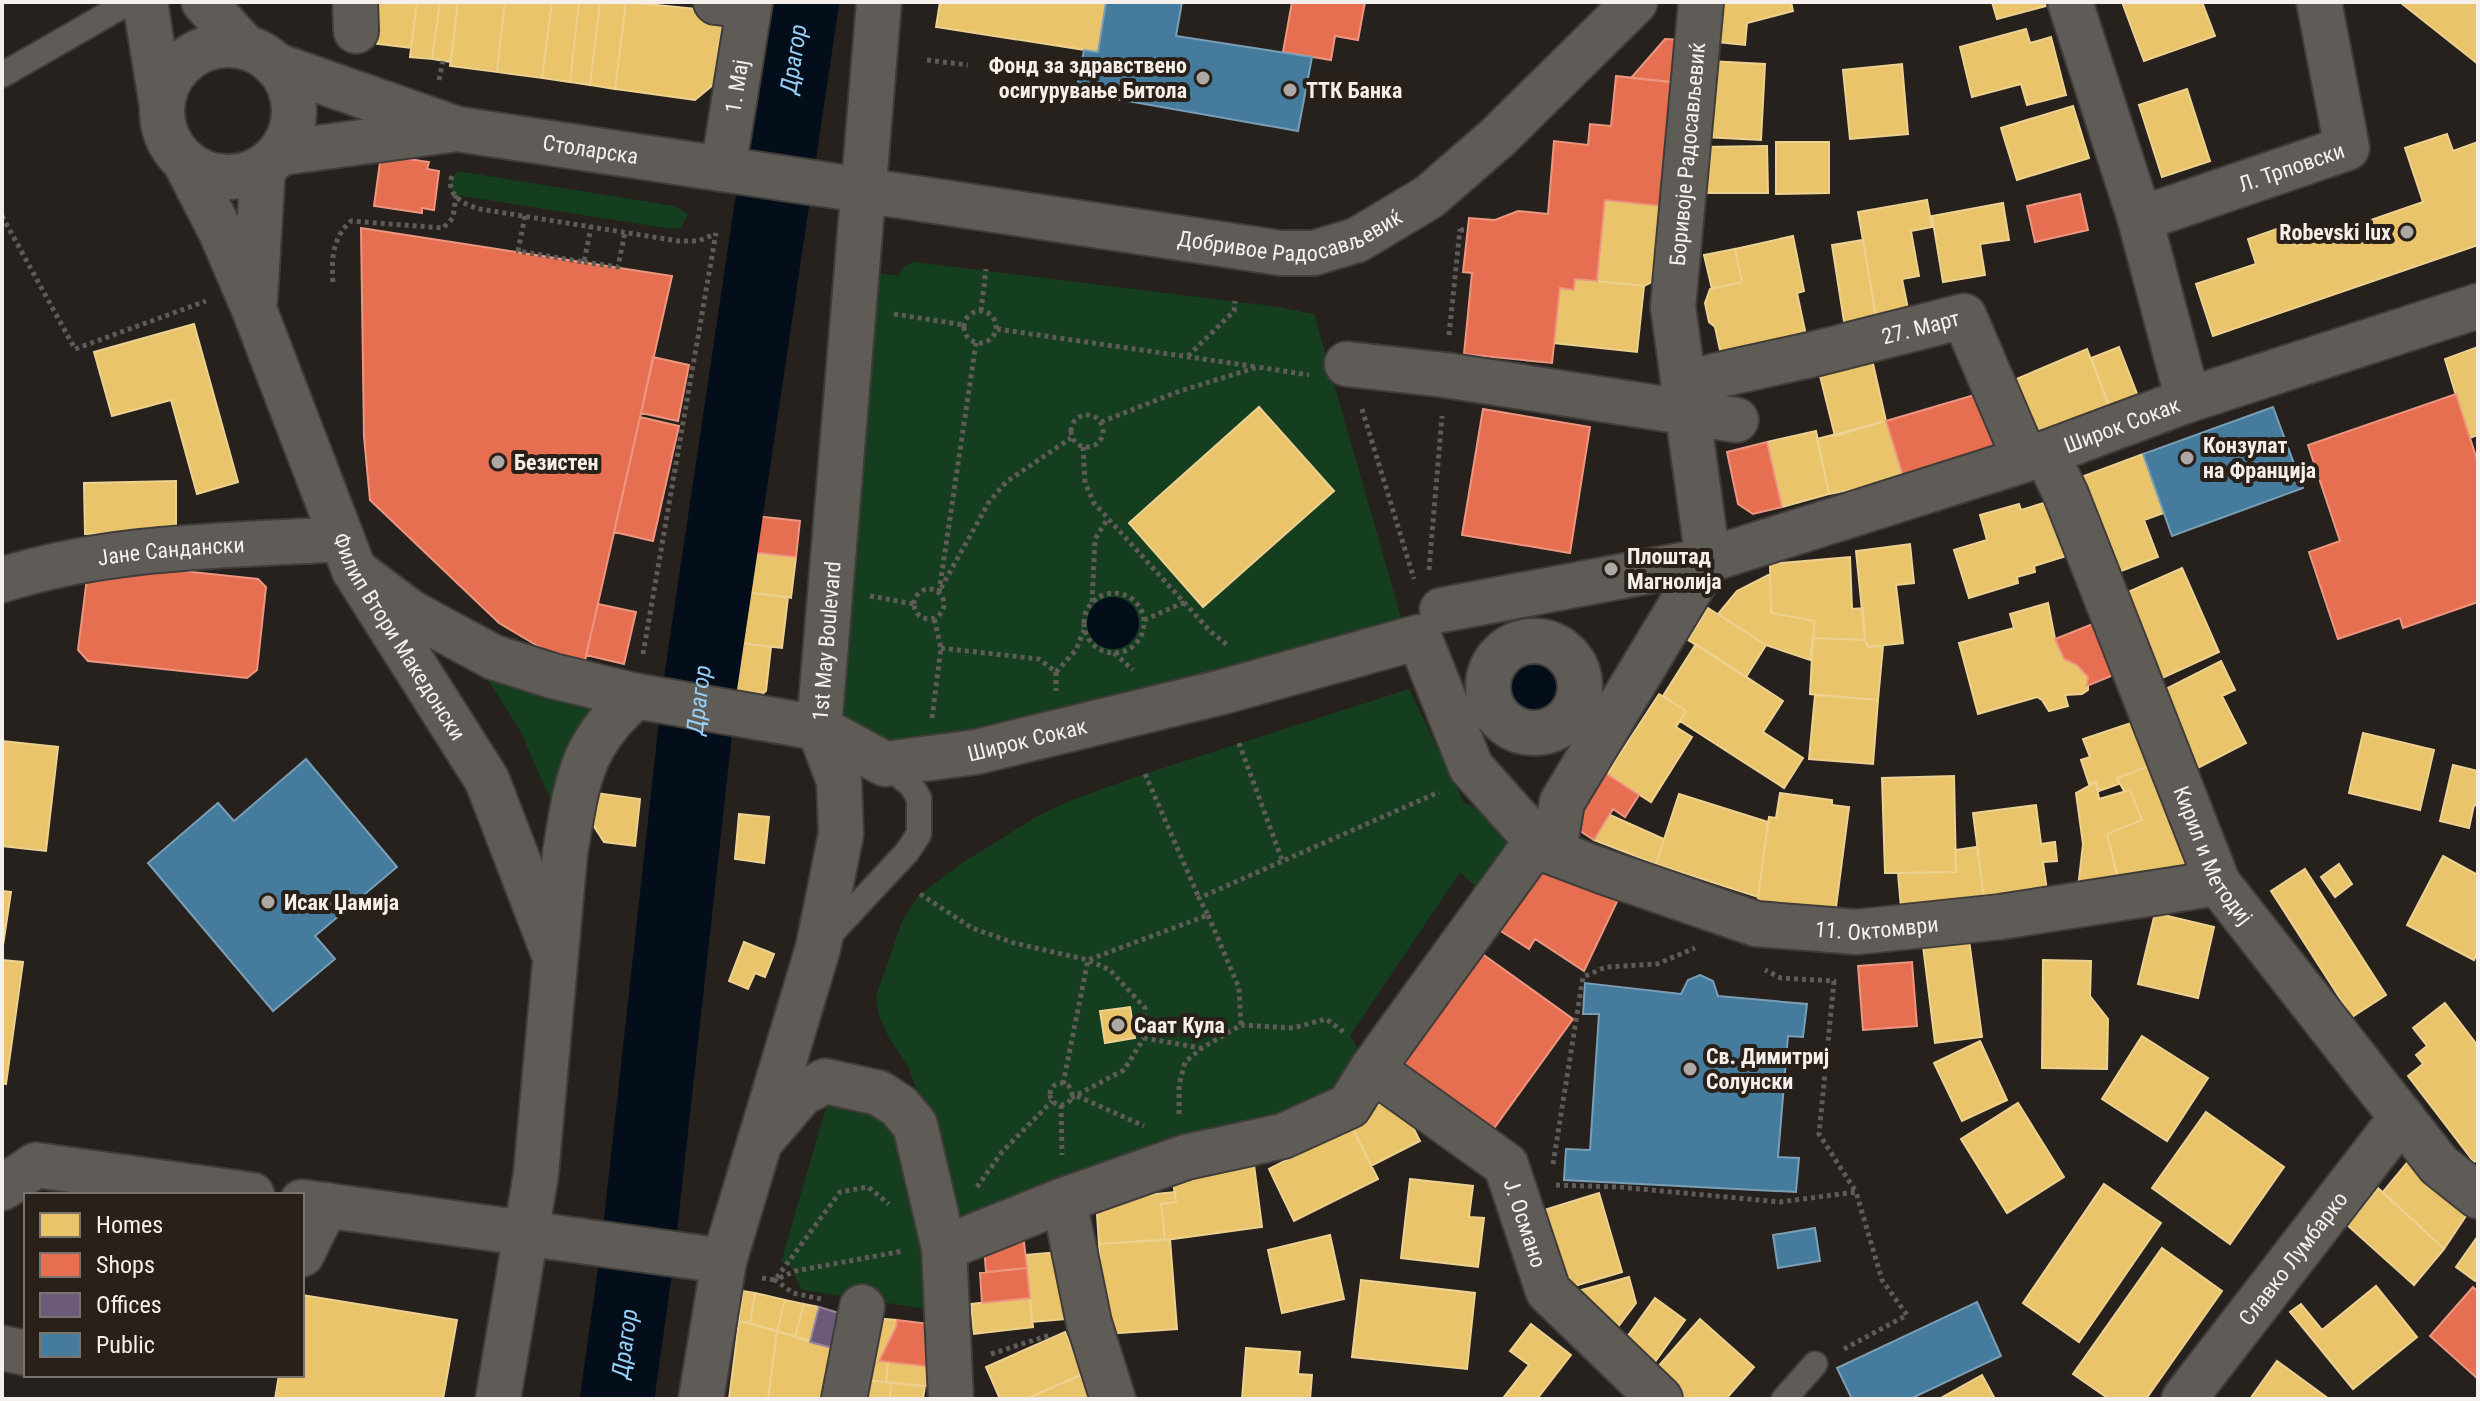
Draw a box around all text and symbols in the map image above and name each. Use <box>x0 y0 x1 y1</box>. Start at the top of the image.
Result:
water label: Драгор <box>774 22 813 97</box>
street label: Боривоје Радосављевиќ <box>1665 41 1710 267</box>
place label: Фонд за здравствено осигурување Битола <box>988 53 1187 103</box>
street label: 1. Мај <box>720 58 754 115</box>
marker: Фонд за здравствено осигурување Битола <box>1194 69 1212 87</box>
place label: ТТК Банка <box>1306 78 1402 103</box>
marker: ТТК Банка <box>1281 81 1299 99</box>
street label: Столарска <box>541 130 640 169</box>
street label: Л. Трповски <box>2235 138 2348 197</box>
street label: Добривое Радосављевиќ <box>1176 204 1407 267</box>
place label: Robevski lux <box>2279 220 2391 245</box>
marker: Robevski lux <box>2398 223 2416 241</box>
street label: 27. Март <box>1879 306 1962 349</box>
street label: Широк Сокак <box>2060 392 2184 458</box>
place label: Конзулат на Франција <box>2203 433 2316 483</box>
marker: Конзулат на Франција <box>2178 449 2196 467</box>
place label: Безистен <box>514 450 598 475</box>
marker: Безистен <box>489 453 507 471</box>
street label: Филип Втори Македонски <box>328 529 471 745</box>
street label: Јане Сандански <box>96 532 245 571</box>
place label: Плоштад Магнолија <box>1627 544 1722 594</box>
street label: 1st May Boulevard <box>808 560 846 722</box>
marker: Плоштад Магнолија <box>1602 560 1620 578</box>
water label: Драгор <box>681 663 717 738</box>
street label: Широк Сокак <box>965 713 1090 767</box>
street label: Кирил и Методиј <box>2168 783 2258 929</box>
place label: Исак Џамија <box>284 890 399 915</box>
marker: Исак Џамија <box>259 893 277 911</box>
street label: 11. Октомври <box>1814 912 1940 945</box>
place label: Саат Кула <box>1134 1013 1225 1038</box>
marker: Саат Кула <box>1109 1016 1127 1034</box>
place label: Св. Димитриј Солунски <box>1706 1044 1829 1094</box>
marker: Св. Димитриј Солунски <box>1681 1060 1699 1078</box>
street label: Ј. Османо <box>1498 1176 1551 1271</box>
street label: Славко Лумбарко <box>2234 1187 2353 1330</box>
legend <box>24 1193 304 1377</box>
text: Homes <box>96 1211 163 1239</box>
text: Shops <box>96 1251 155 1279</box>
text: Offices <box>96 1291 162 1319</box>
water label: Драгор <box>606 1307 644 1382</box>
text: Public <box>96 1331 155 1359</box>

